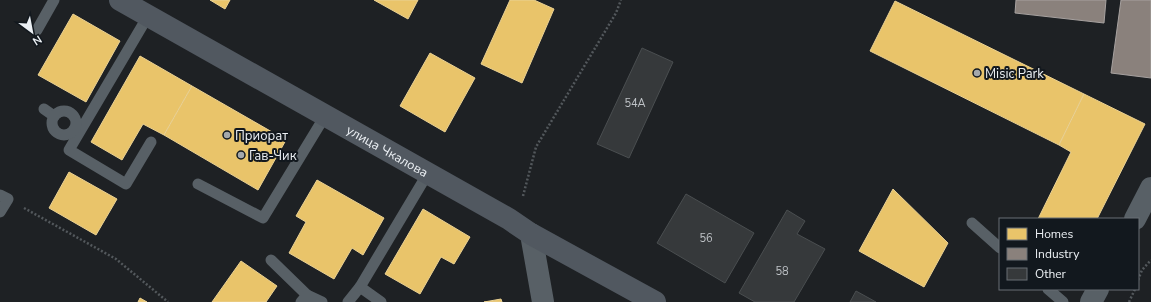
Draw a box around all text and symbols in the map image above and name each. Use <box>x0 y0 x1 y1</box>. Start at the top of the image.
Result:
north arrow <box>12 12 52 52</box>
text: N <box>30 32 45 49</box>
place label: Misic Park <box>985 65 1044 83</box>
marker: Misic Park <box>972 68 982 78</box>
house number: 54А <box>624 96 646 111</box>
street label: улица Чкалова <box>343 121 431 182</box>
place label: Приорат <box>235 127 288 145</box>
marker: Приорат <box>222 130 232 140</box>
place label: Гав-Чик <box>249 147 297 165</box>
marker: Гав-Чик <box>236 150 246 160</box>
legend <box>999 218 1139 290</box>
text: Homes <box>1035 226 1073 242</box>
house number: 56 <box>699 231 713 246</box>
text: Industry <box>1035 246 1080 262</box>
house number: 58 <box>775 264 789 279</box>
text: Other <box>1035 266 1067 282</box>

